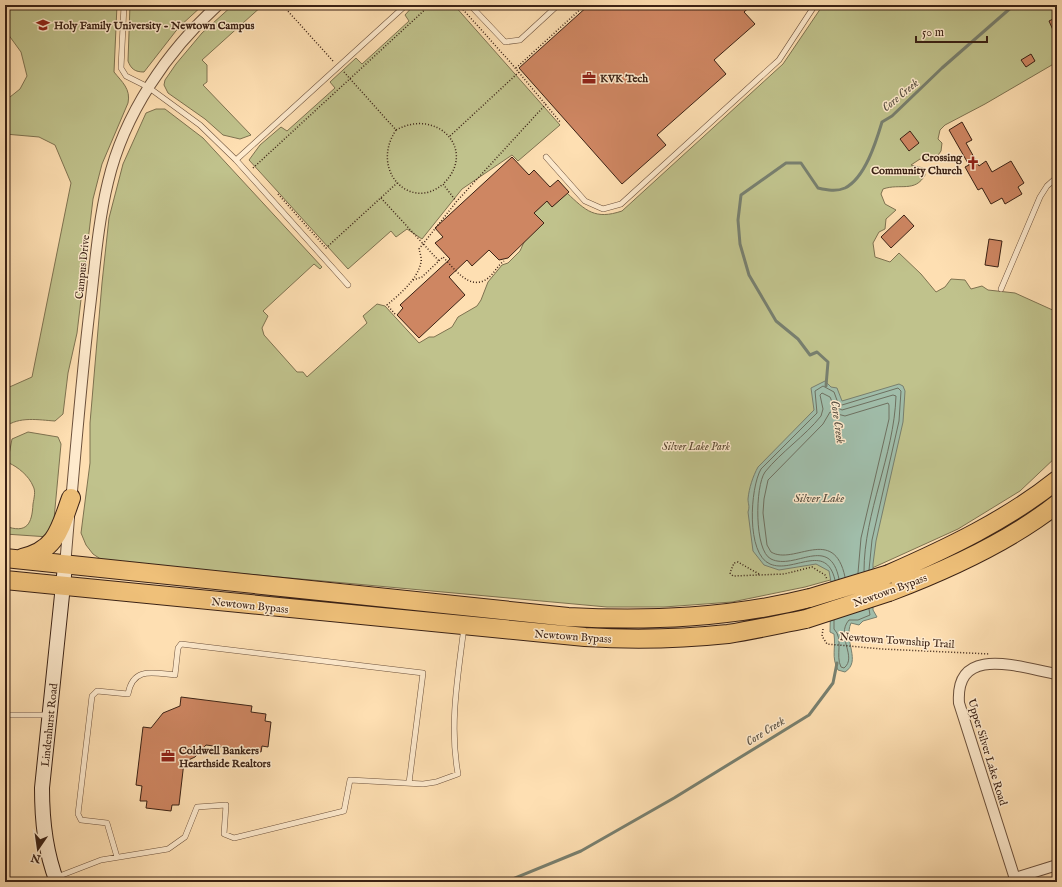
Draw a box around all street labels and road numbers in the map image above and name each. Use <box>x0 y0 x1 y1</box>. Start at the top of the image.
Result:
street label: Campus Drive <box>73 234 93 300</box>
street label: Newtown Bypass <box>851 571 929 611</box>
street label: Newtown Bypass <box>211 595 289 617</box>
street label: Newtown Bypass <box>534 627 612 647</box>
street label: Newtown Township Trail <box>839 630 955 652</box>
street label: Lindenhurst Road <box>39 683 61 768</box>
street label: Upper Silver Lake Road <box>964 697 1010 807</box>

